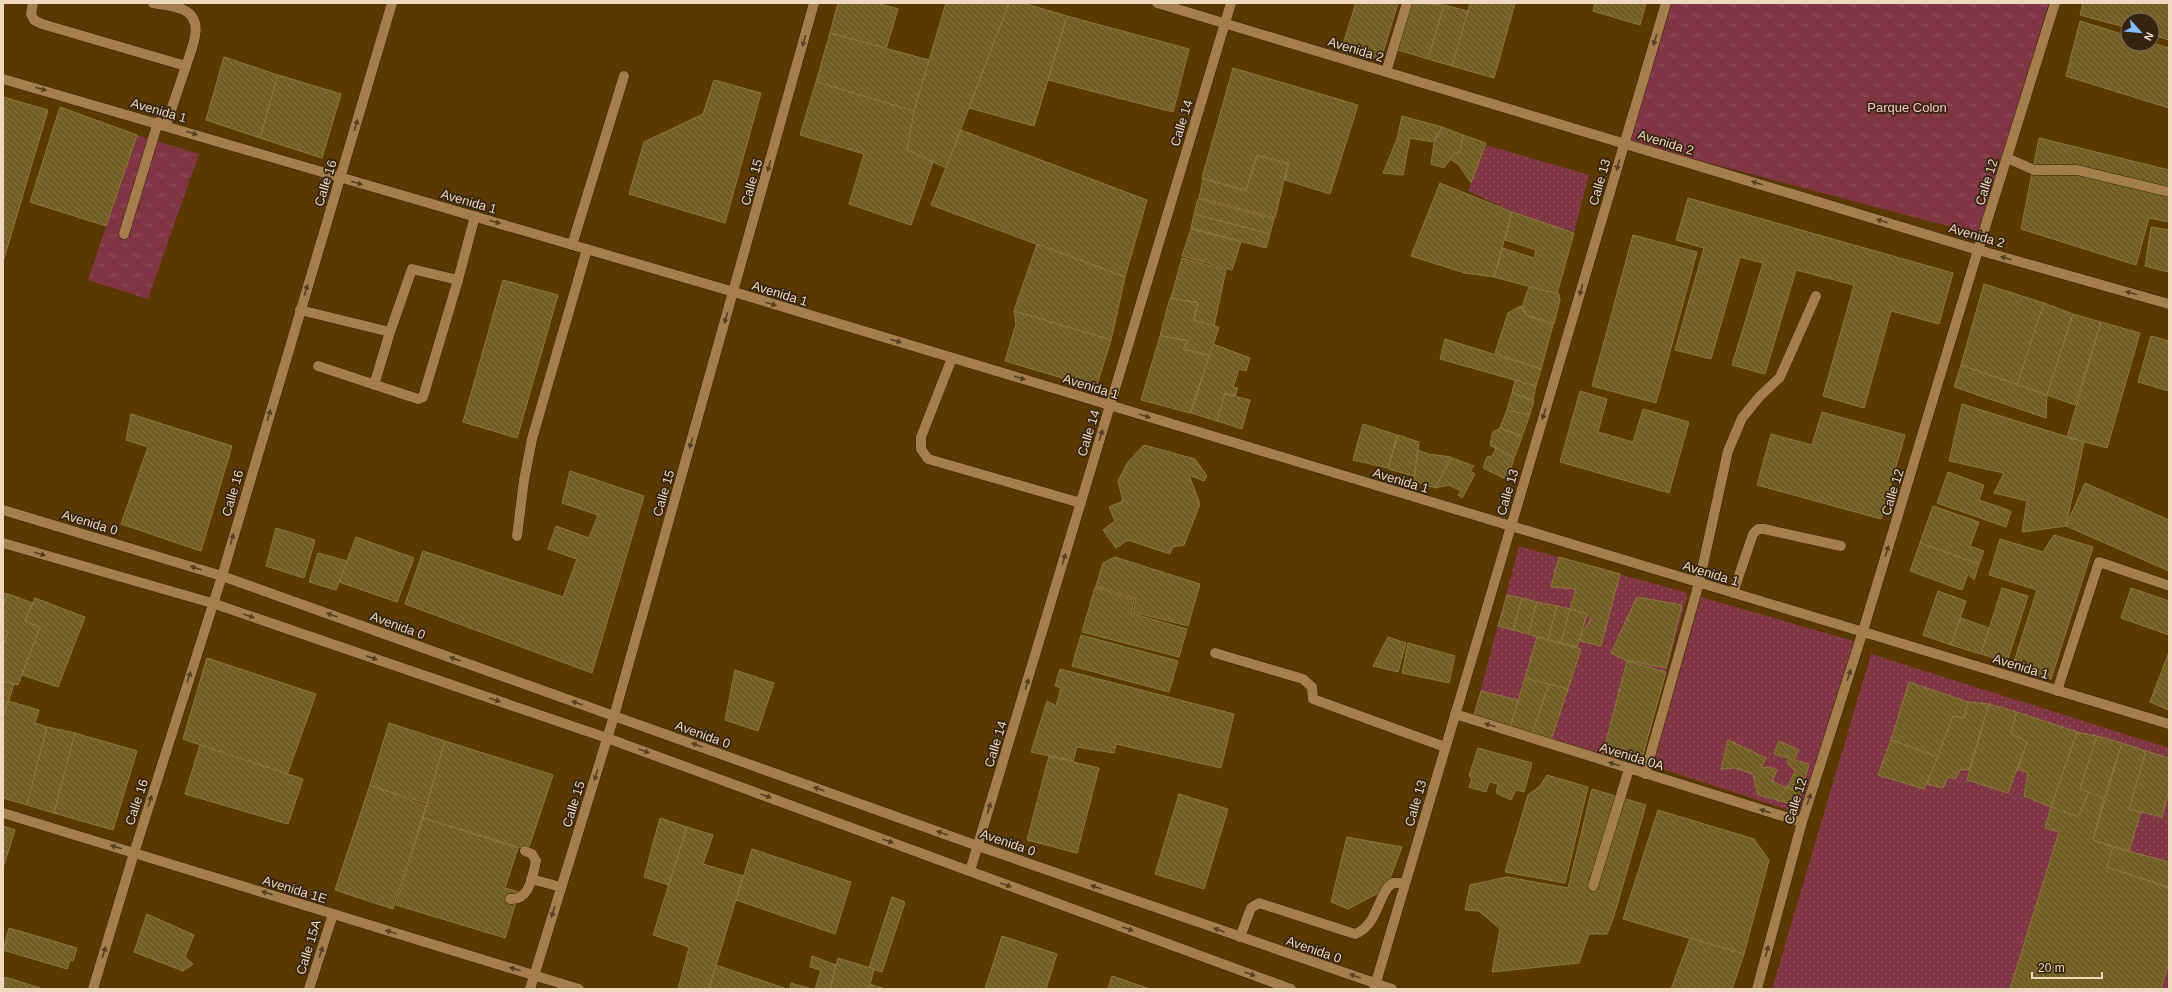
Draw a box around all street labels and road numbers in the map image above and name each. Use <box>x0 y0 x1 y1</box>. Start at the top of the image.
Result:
street label: Avenida 2 <box>1326 34 1386 65</box>
street label: Avenida 1 <box>129 95 189 126</box>
street label: Calle 14 <box>1167 98 1196 148</box>
street label: Avenida 2 <box>1636 127 1696 158</box>
street label: Calle 15 <box>738 157 765 207</box>
street label: Calle 13 <box>1586 157 1613 207</box>
street label: Calle 12 <box>1972 157 2001 207</box>
street label: Calle 16 <box>311 158 340 208</box>
street label: Avenida 1 <box>439 186 499 217</box>
street label: Avenida 2 <box>1947 220 2007 251</box>
street label: Avenida 1 <box>750 278 810 309</box>
street label: Avenida 1 <box>1061 371 1121 402</box>
street label: Calle 14 <box>1074 408 1103 458</box>
street label: Avenida 1 <box>1371 465 1431 496</box>
street label: Calle 13 <box>1494 467 1521 517</box>
street label: Calle 12 <box>1878 467 1907 517</box>
street label: Calle 16 <box>219 468 246 518</box>
street label: Calle 15 <box>650 468 677 518</box>
street label: Avenida 0 <box>60 507 120 538</box>
street label: Avenida 1 <box>1681 558 1741 589</box>
street label: Avenida 0 <box>368 609 427 642</box>
street label: Avenida 1 <box>1991 651 2051 682</box>
street label: Avenida 0 <box>673 718 732 751</box>
street label: Calle 14 <box>981 719 1010 769</box>
street label: Avenida 0A <box>1598 740 1666 773</box>
street label: Calle 12 <box>1781 776 1810 826</box>
street label: Calle 16 <box>122 777 151 827</box>
street label: Calle 13 <box>1402 778 1429 828</box>
street label: Calle 15 <box>559 779 588 829</box>
street label: Avenida 0 <box>978 826 1038 859</box>
street label: Avenida 1E <box>261 873 329 906</box>
street label: Calle 15A <box>293 918 324 976</box>
street label: Avenida 0 <box>1284 933 1344 966</box>

